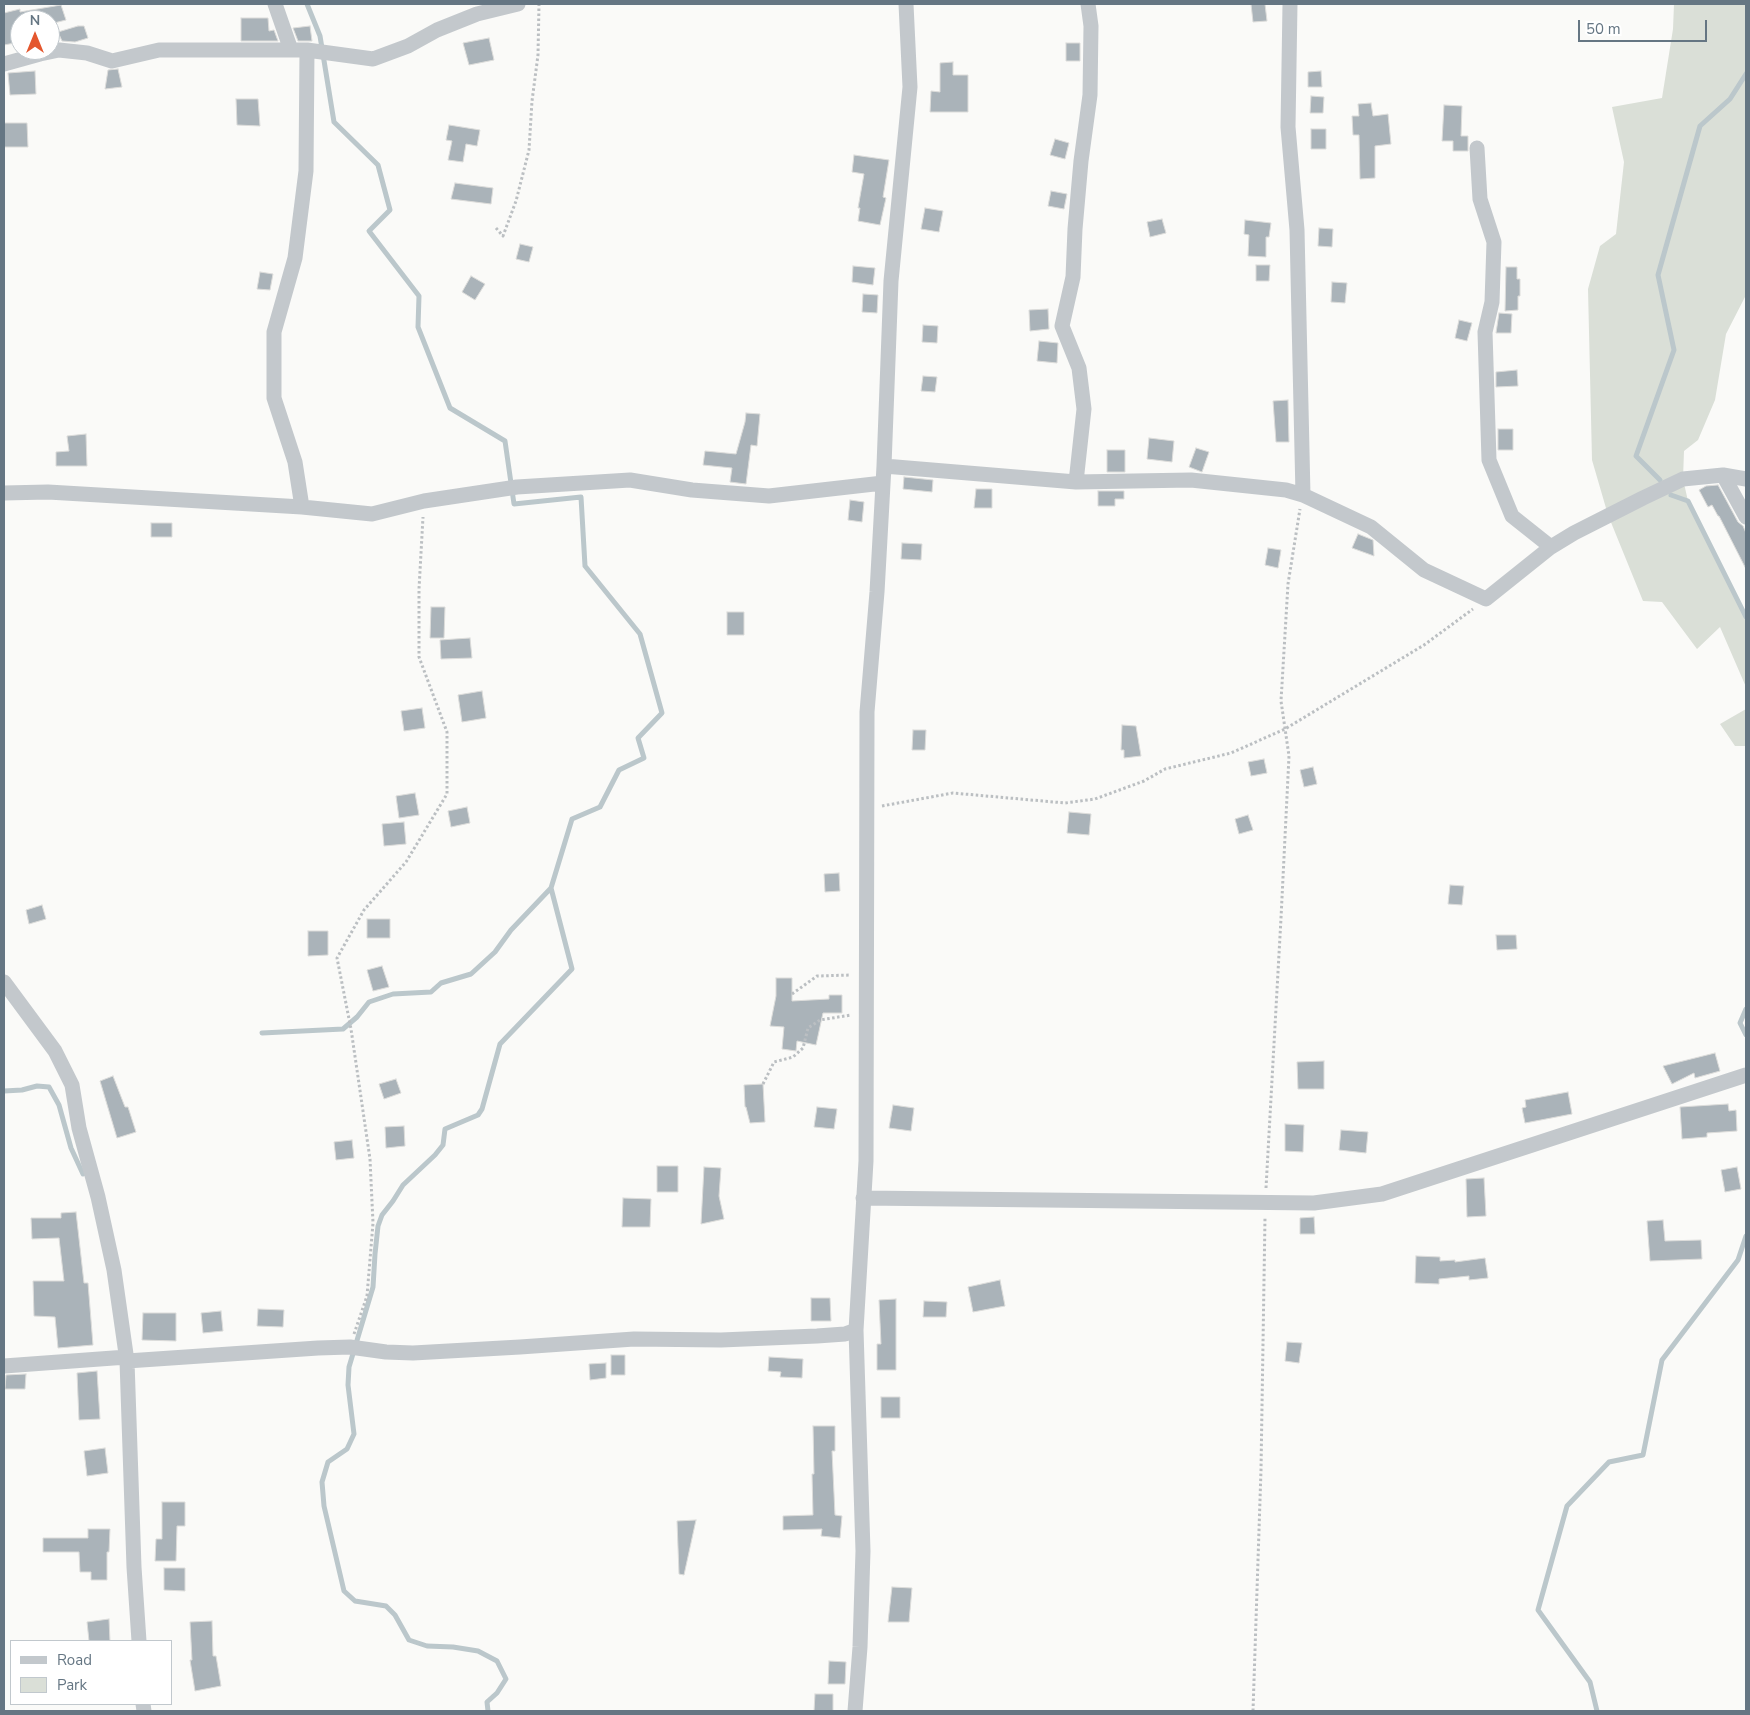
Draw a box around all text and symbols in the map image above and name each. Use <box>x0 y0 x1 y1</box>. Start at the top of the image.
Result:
north arrow <box>10 10 60 60</box>
scale bar <box>1580 10 1709 42</box>
text: N <box>30 11 40 30</box>
text: 50 m <box>1586 19 1621 39</box>
legend <box>10 1640 172 1705</box>
text: Road <box>57 1650 92 1670</box>
text: Park <box>57 1675 87 1695</box>

